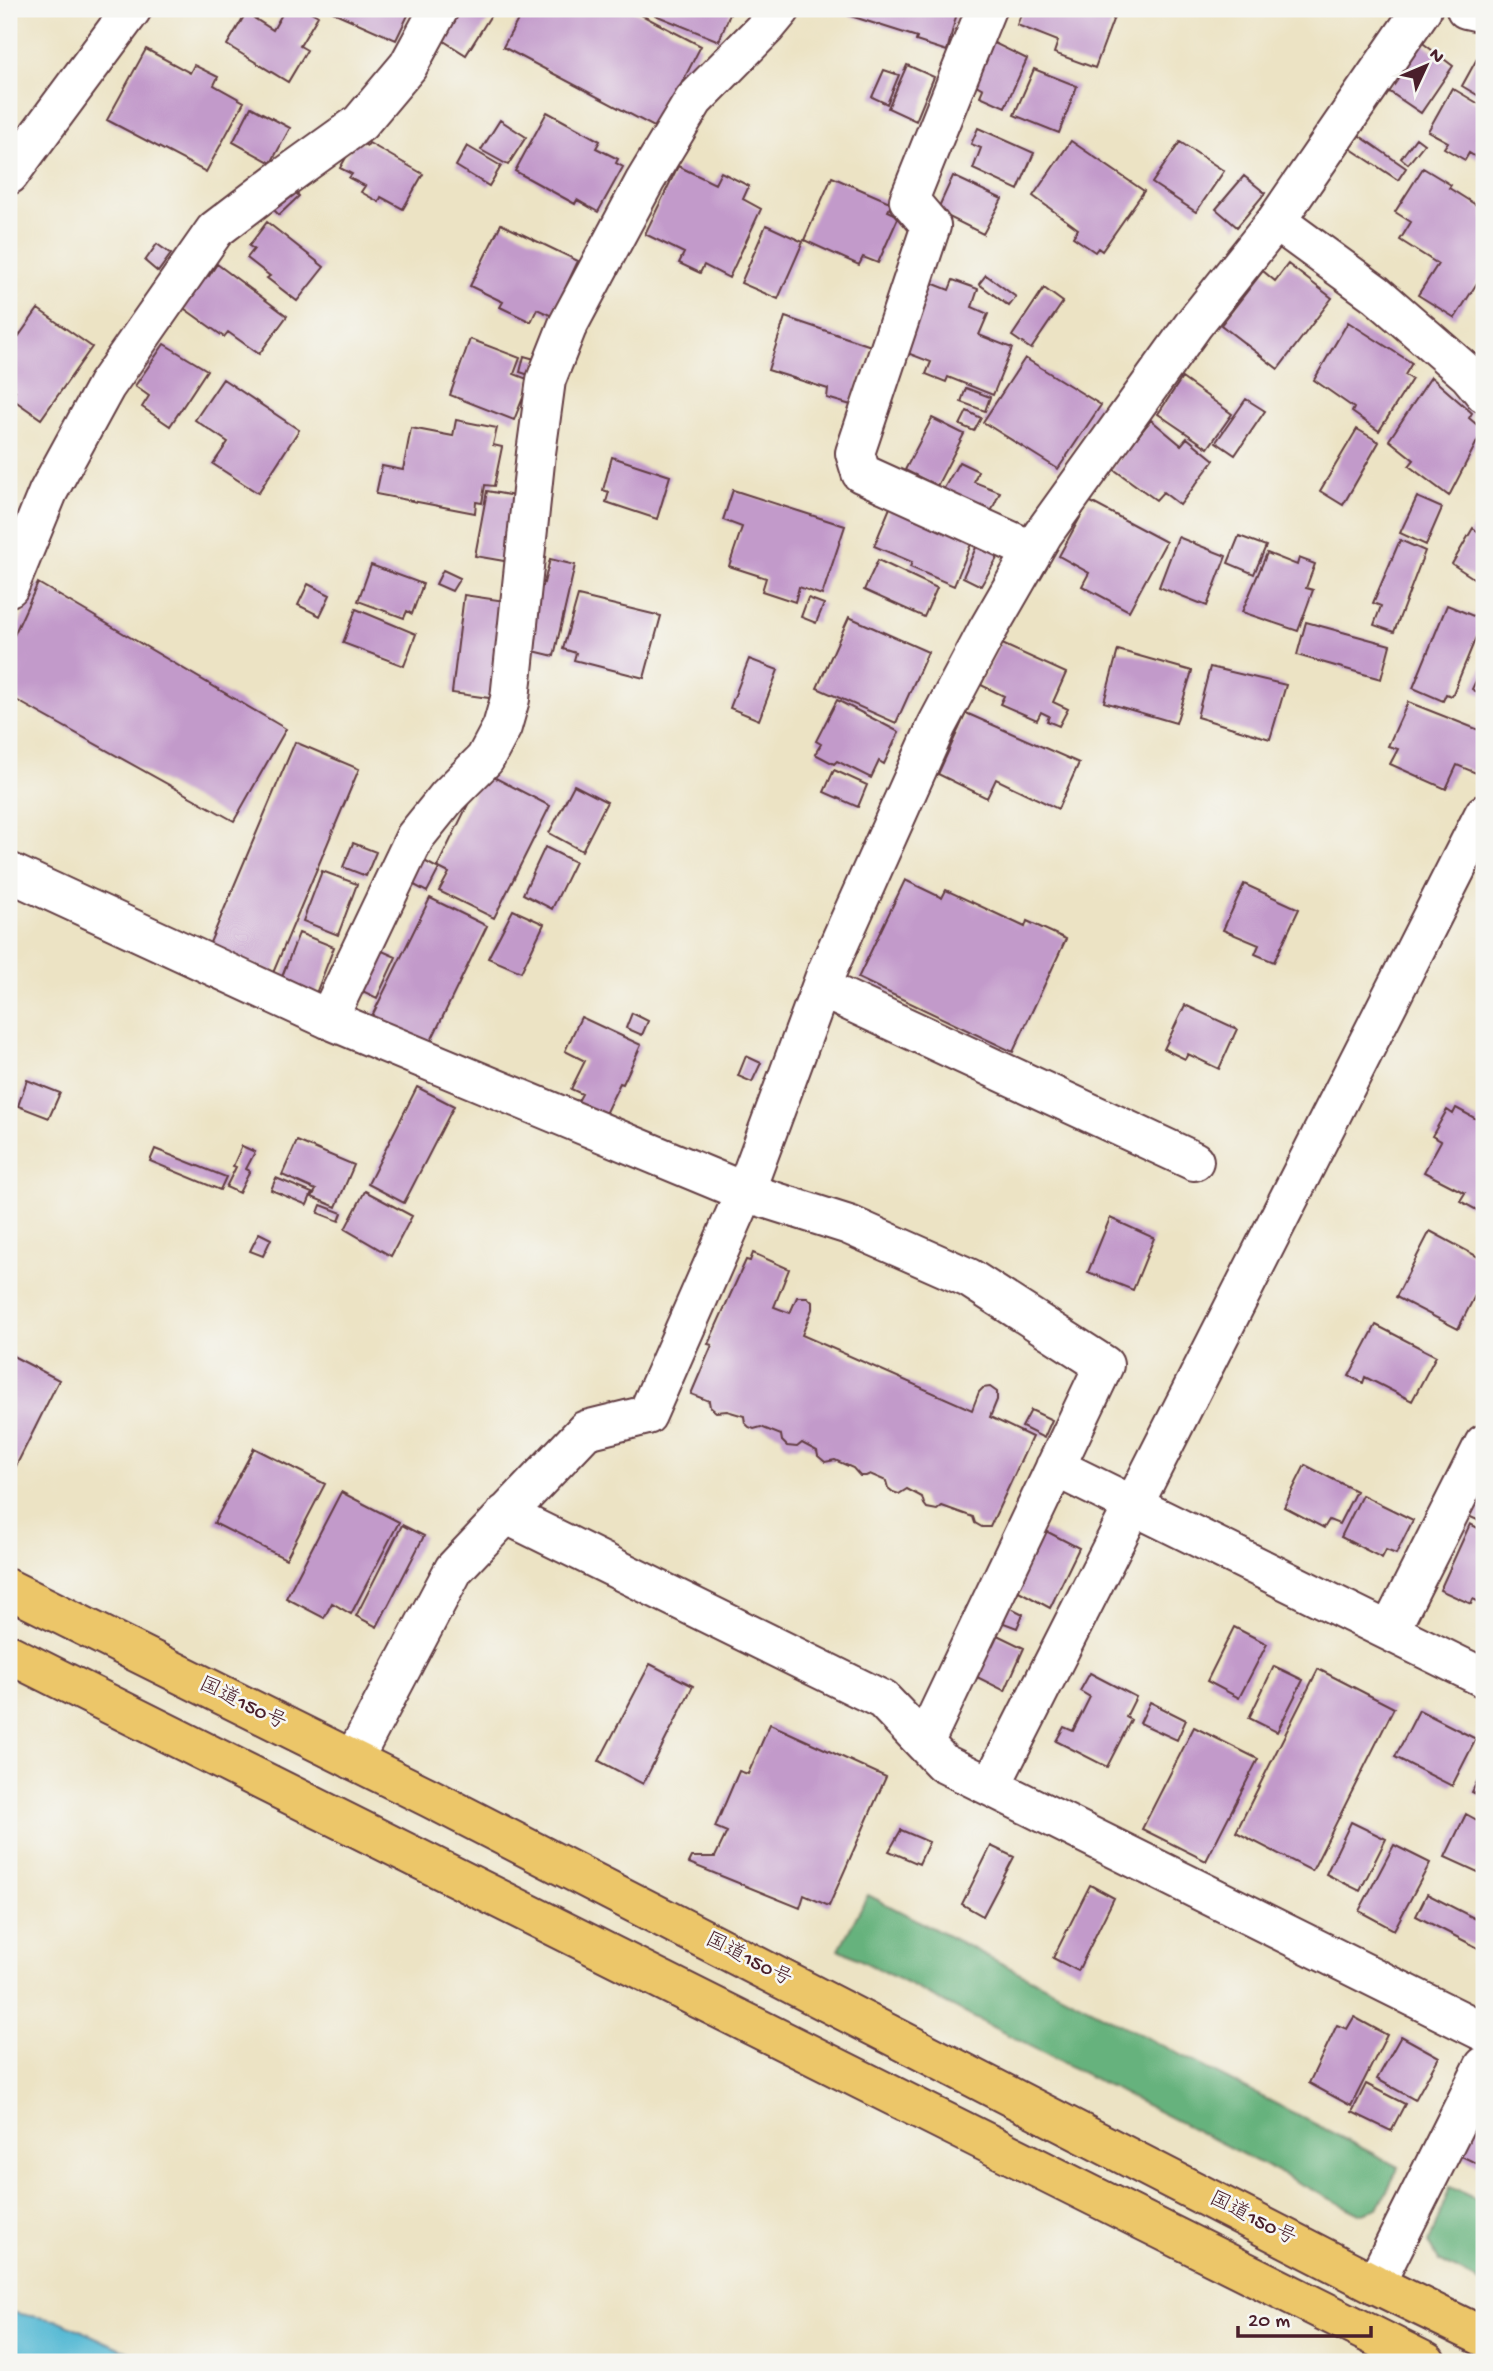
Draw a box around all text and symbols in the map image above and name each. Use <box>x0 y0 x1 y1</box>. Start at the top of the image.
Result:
north arrow <box>1392 32 1462 102</box>
text: N <box>1423 44 1448 69</box>
street label: 国道150号 <box>194 1672 290 1737</box>
street label: 国道150号 <box>700 1928 796 1994</box>
street label: 国道150号 <box>1204 2187 1300 2253</box>
scale bar <box>1238 2294 1370 2338</box>
text: 20 m <box>1248 2310 1290 2335</box>

